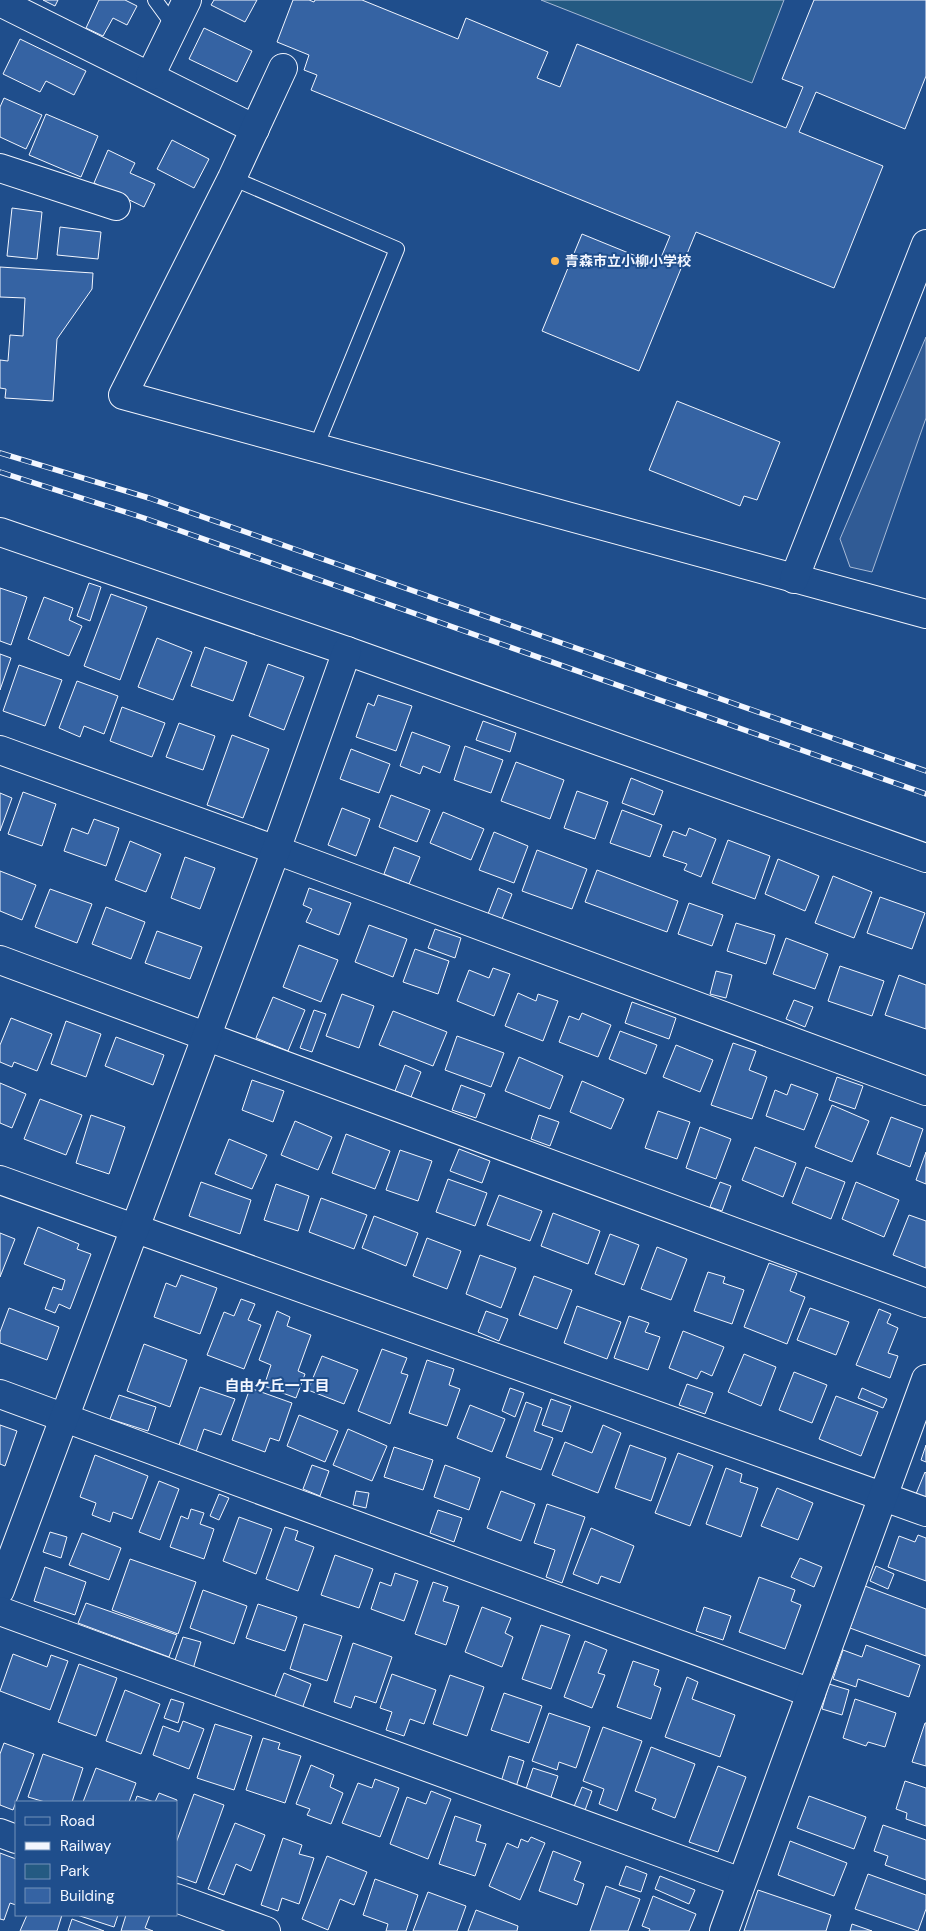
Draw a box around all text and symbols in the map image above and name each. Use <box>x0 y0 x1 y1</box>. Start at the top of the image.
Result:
place label: 青森市立小柳小学校 <box>565 252 691 270</box>
marker: 青森市立小柳小学校 <box>549 255 561 267</box>
district label: 自由ケ丘一丁目 <box>224 1376 330 1396</box>
legend <box>15 1801 178 1916</box>
text: Road <box>60 1811 95 1831</box>
text: Railway <box>60 1836 112 1856</box>
text: Park <box>60 1861 90 1881</box>
text: Building <box>60 1886 115 1906</box>

